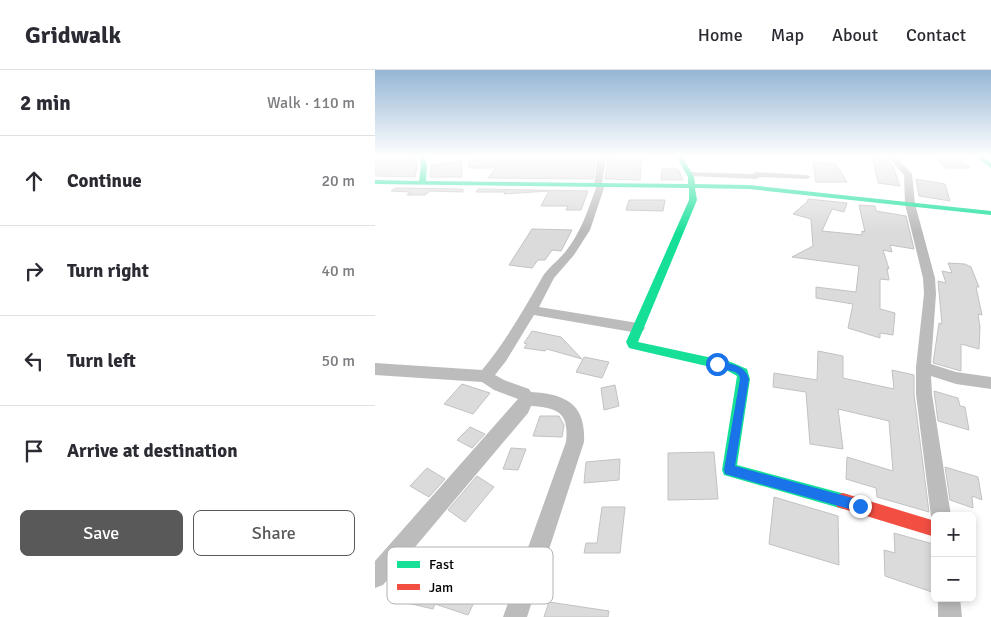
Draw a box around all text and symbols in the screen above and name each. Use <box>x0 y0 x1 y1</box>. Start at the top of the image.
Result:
text: Gridwalk <box>25 20 121 50</box>
text: Home <box>698 24 743 46</box>
text: Map <box>771 24 804 46</box>
text: About <box>832 24 878 46</box>
text: Contact <box>906 24 966 46</box>
text: 2 min <box>20 90 71 116</box>
text: Walk · 110 m <box>267 93 355 113</box>
icon: ahead <box>20 167 48 195</box>
text: Continue <box>67 169 142 193</box>
text: 20 m <box>321 171 355 191</box>
icon: right <box>20 257 48 285</box>
text: Turn right <box>67 259 149 283</box>
text: 40 m <box>321 261 355 281</box>
icon: left <box>20 347 48 375</box>
text: Turn left <box>67 349 136 373</box>
text: 50 m <box>321 351 355 371</box>
route start <box>706 353 729 376</box>
icon: arrive <box>20 437 48 465</box>
text: Arrive at destination <box>67 439 238 463</box>
route end <box>849 495 872 518</box>
button: Save <box>20 510 183 556</box>
button: Share <box>193 510 355 556</box>
map controls <box>931 512 976 602</box>
button: + <box>931 512 976 557</box>
legend <box>387 547 553 604</box>
text: Fast <box>429 556 454 573</box>
button: − <box>931 557 976 602</box>
text: Jam <box>429 579 453 596</box>

